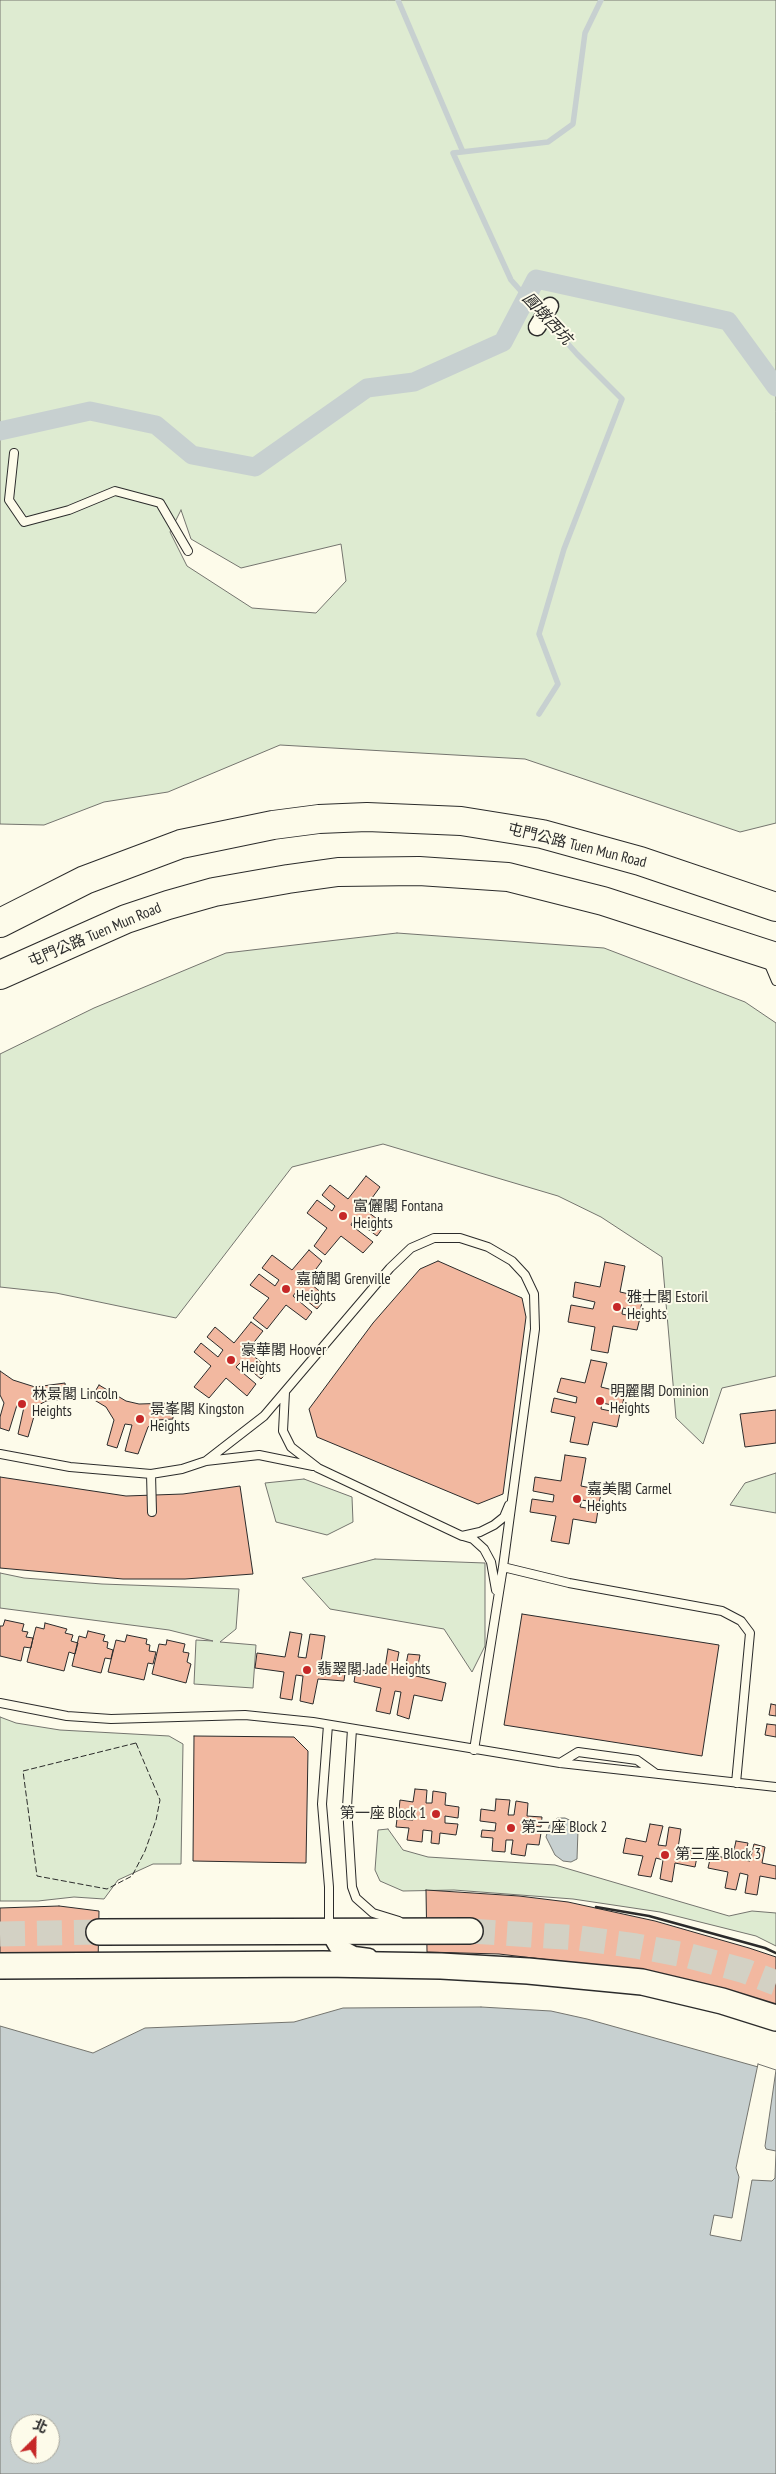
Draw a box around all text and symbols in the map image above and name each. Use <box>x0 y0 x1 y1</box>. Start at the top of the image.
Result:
water label: 圓墩西坑 <box>518 289 576 349</box>
street label: 屯門公路 Tuen Mun Road <box>506 820 648 872</box>
street label: 屯門公路 Tuen Mun Road <box>26 899 164 971</box>
place label: 富儷閣 Fontana Heights <box>353 1198 443 1233</box>
marker: 富儷閣 Fontana Heights <box>337 1210 349 1222</box>
place label: 嘉蘭閣 Grenville Heights <box>296 1271 391 1306</box>
marker: 嘉蘭閣 Grenville Heights <box>280 1283 292 1295</box>
place label: 雅士閣 Estoril Heights <box>627 1289 708 1324</box>
marker: 雅士閣 Estoril Heights <box>611 1301 623 1313</box>
place label: 豪華閣 Hoover Heights <box>241 1342 326 1377</box>
marker: 豪華閣 Hoover Heights <box>225 1354 237 1366</box>
place label: 明麗閣 Dominion Heights <box>610 1383 708 1418</box>
place label: 林景閣 Lincoln Heights <box>32 1386 118 1421</box>
marker: 明麗閣 Dominion Heights <box>594 1395 606 1407</box>
marker: 林景閣 Lincoln Heights <box>16 1398 28 1410</box>
place label: 景峯閣 Kingston Heights <box>150 1401 244 1436</box>
marker: 景峯閣 Kingston Heights <box>134 1413 146 1425</box>
place label: 嘉美閣 Carmel Heights <box>587 1481 671 1516</box>
marker: 嘉美閣 Carmel Heights <box>571 1493 583 1505</box>
place label: 翡翠閣 Jade Heights <box>317 1661 430 1679</box>
marker: 翡翠閣 Jade Heights <box>301 1664 313 1676</box>
place label: 第一座 Block 1 <box>340 1805 426 1823</box>
marker: 第一座 Block 1 <box>430 1808 442 1820</box>
place label: 第二座 Block 2 <box>521 1819 607 1837</box>
marker: 第二座 Block 2 <box>505 1822 517 1834</box>
place label: 第三座 Block 3 <box>675 1846 761 1864</box>
marker: 第三座 Block 3 <box>659 1849 671 1861</box>
north arrow <box>10 2414 60 2464</box>
text: 北 <box>31 2415 50 2437</box>

